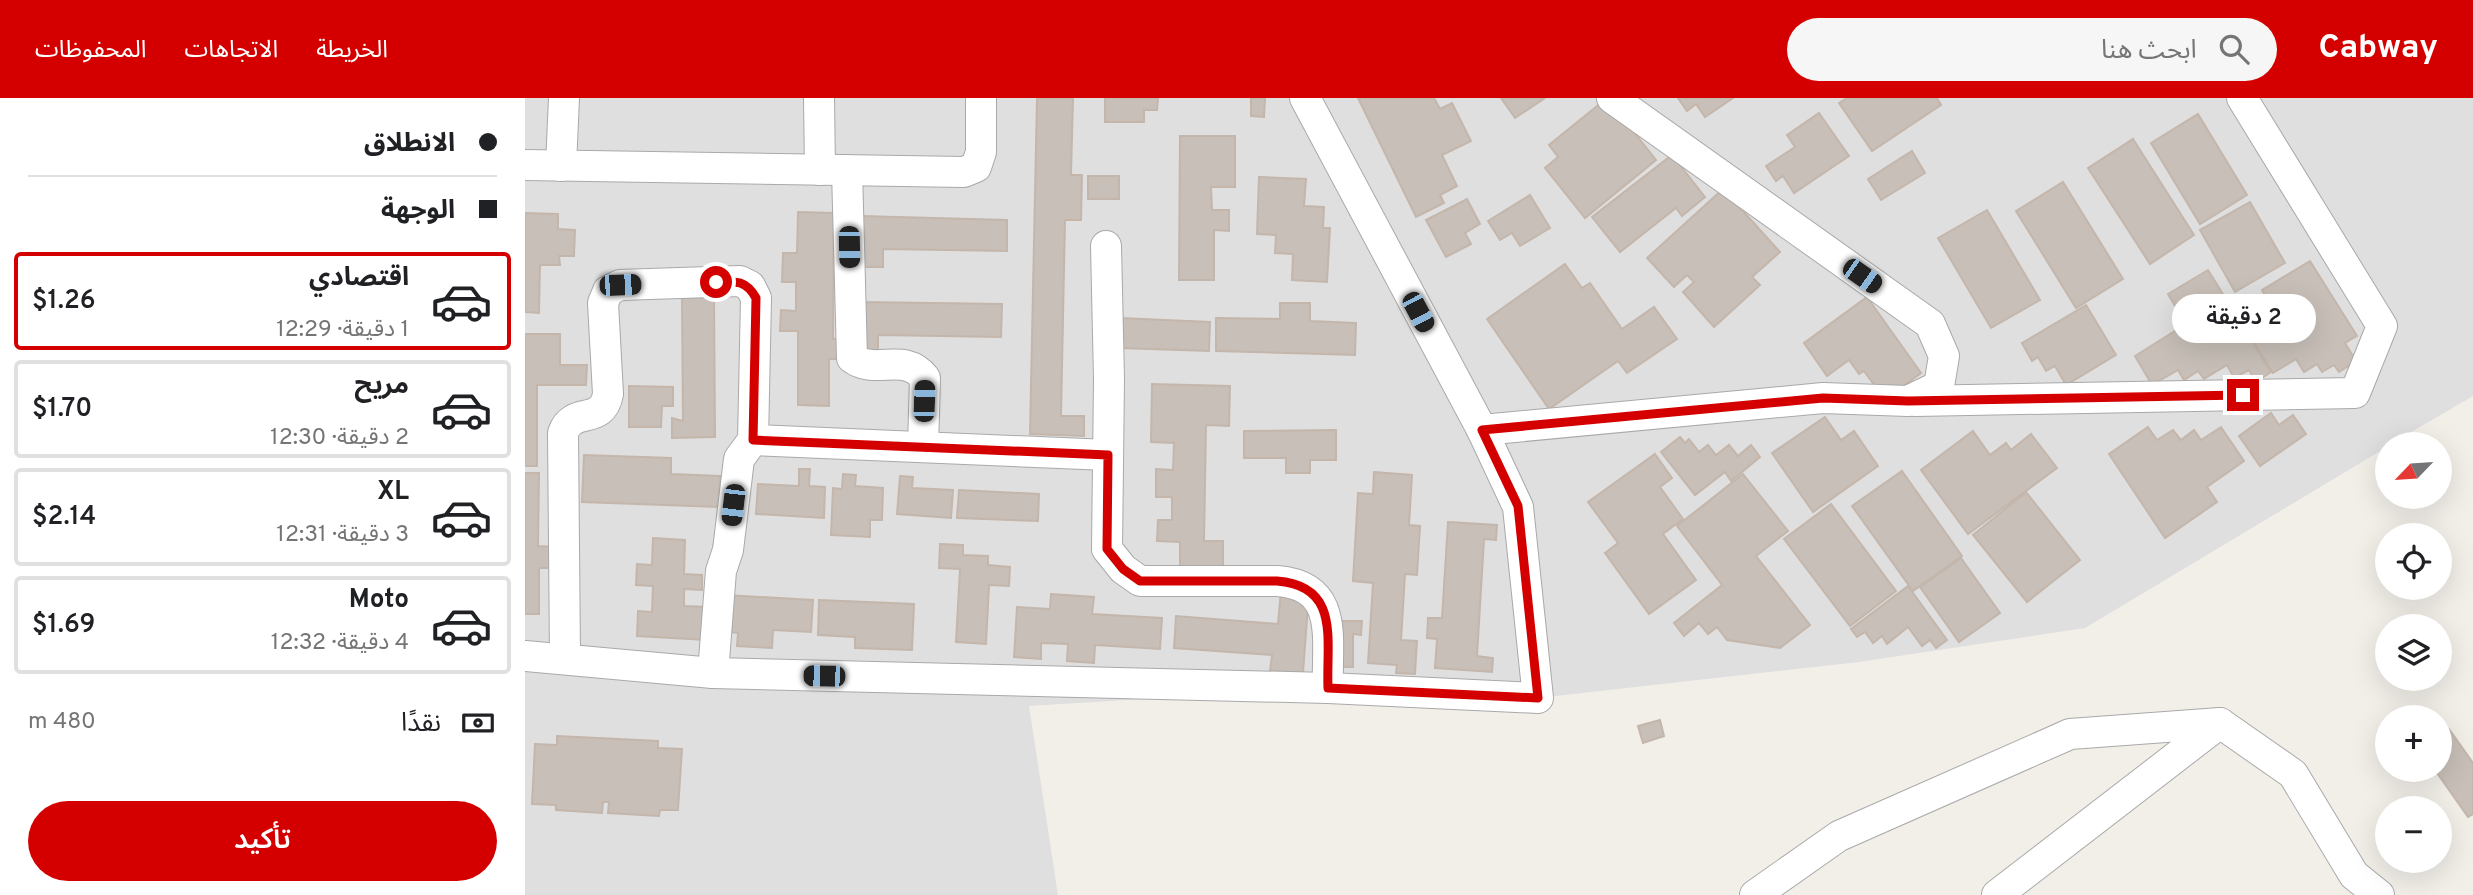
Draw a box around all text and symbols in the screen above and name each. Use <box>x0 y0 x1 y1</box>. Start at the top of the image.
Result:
search box <box>1787 18 2277 81</box>
text: Cabway <box>2319 28 2438 70</box>
icon: search <box>2215 30 2253 68</box>
text: ابحث هنا <box>2101 35 2197 68</box>
text: المحفوظات <box>35 36 146 66</box>
text: الاتجاهات <box>184 36 278 66</box>
text: الخريطة <box>316 36 388 66</box>
text: الانطلاق <box>364 128 455 161</box>
text: الوجهة <box>381 195 455 228</box>
car <box>839 226 860 268</box>
car <box>1839 255 1886 297</box>
text: اقتصادي <box>309 262 409 295</box>
route start <box>700 266 732 298</box>
icon: car <box>430 270 493 333</box>
car <box>599 274 642 296</box>
text: $1.26 <box>32 285 96 318</box>
car <box>1399 289 1438 335</box>
callout: 2 دقيقة <box>2171 294 2315 342</box>
text: 2 دقيقة <box>2206 304 2282 333</box>
text: 1 دقيقة · 12:29 <box>276 316 409 345</box>
text: مريح <box>354 370 409 403</box>
icon: car <box>430 378 493 441</box>
route end <box>2227 379 2259 411</box>
car <box>913 380 936 422</box>
text: $1.70 <box>32 393 92 426</box>
text: 2 دقيقة · 12:30 <box>270 424 409 453</box>
north arrow <box>2375 432 2452 509</box>
map controls <box>2375 432 2452 873</box>
text: XL <box>377 476 409 509</box>
car <box>721 483 746 527</box>
icon: car <box>430 486 493 549</box>
text: $2.14 <box>32 501 96 534</box>
text: 3 دقيقة · 12:31 <box>276 521 409 550</box>
button: locate <box>2375 523 2452 600</box>
text: Moto <box>349 584 409 617</box>
icon: car <box>430 594 493 657</box>
text: $1.69 <box>32 609 95 642</box>
button: layers <box>2375 614 2452 691</box>
text: 4 دقيقة · 12:32 <box>271 629 409 658</box>
car <box>803 665 846 687</box>
icon: cash <box>459 704 497 742</box>
button: + <box>2375 705 2452 782</box>
text: 480 m <box>28 708 96 737</box>
text: نقدًا <box>401 708 441 741</box>
button: − <box>2375 796 2452 873</box>
button: تأكيد <box>28 801 497 881</box>

